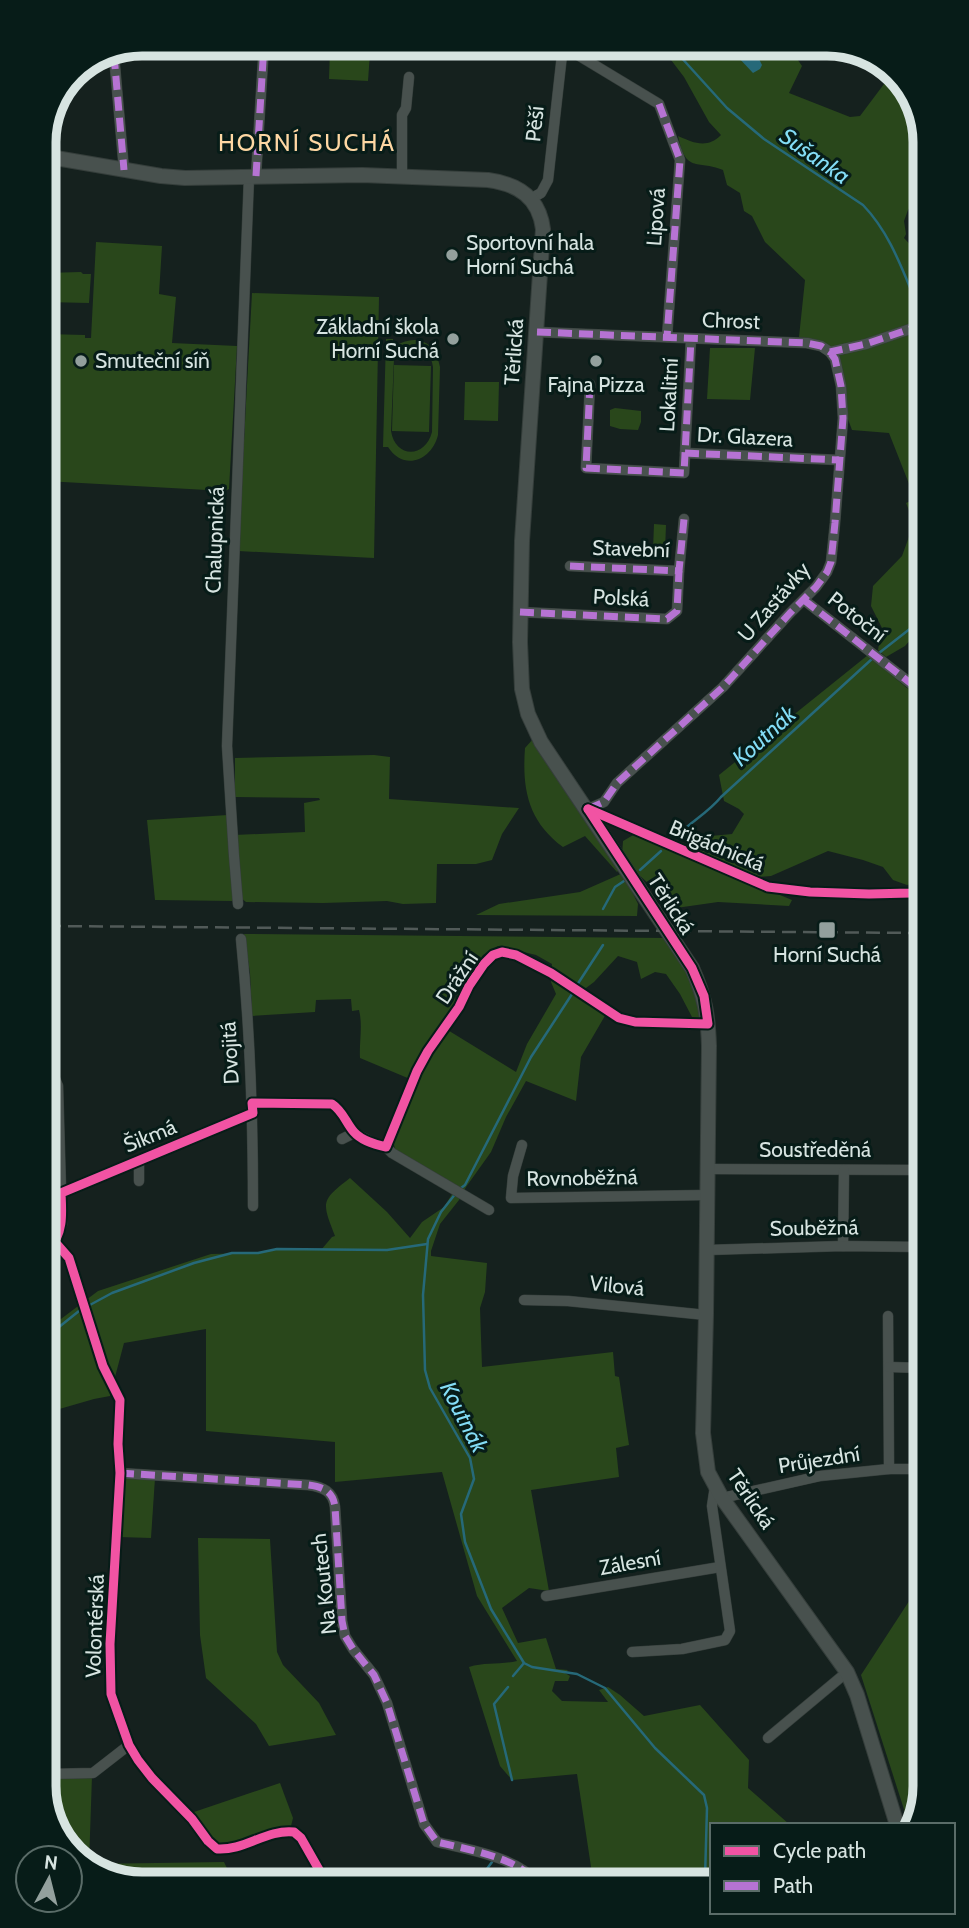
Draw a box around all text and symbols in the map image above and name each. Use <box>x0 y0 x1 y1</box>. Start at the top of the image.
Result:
street label: Pěší <box>520 104 549 143</box>
water label: Sušanka <box>775 122 855 190</box>
district label: HORNÍ SUCHÁ <box>218 128 396 157</box>
street label: Lipová <box>641 187 670 247</box>
place label: Sportovní hala Horní Suchá <box>466 230 594 279</box>
marker: Sportovní hala Horní Suchá <box>444 247 460 263</box>
street label: Chrost <box>702 307 760 334</box>
place label: Základní škola Horní Suchá <box>316 314 439 363</box>
street label: Těrlická <box>499 318 528 386</box>
marker: Základní škola Horní Suchá <box>445 331 461 347</box>
place label: Smuteční síň <box>95 348 210 373</box>
marker: Smuteční síň <box>73 353 89 369</box>
marker: Fajna Pizza <box>588 353 604 369</box>
street label: Lokalitní <box>654 357 683 433</box>
place label: Fajna Pizza <box>547 372 645 398</box>
street label: Dr. Glazera <box>696 421 794 452</box>
street label: Chalupnická <box>200 486 229 594</box>
street label: Stavební <box>592 535 671 562</box>
street label: U Zastávky <box>732 557 815 647</box>
street label: Polská <box>592 584 650 611</box>
street label: Potoční <box>823 586 892 648</box>
water label: Koutnák <box>726 699 803 772</box>
street label: Brigádnická <box>666 814 768 877</box>
street label: Těrlická <box>643 869 700 939</box>
marker: Horní Suchá <box>817 920 837 940</box>
place label: Horní Suchá <box>773 942 881 967</box>
street label: Drážní <box>430 946 483 1009</box>
street label: Dvojitá <box>215 1021 245 1085</box>
street label: Šikmá <box>120 1114 180 1157</box>
street label: Soustředěná <box>759 1137 871 1162</box>
street label: Rovnoběžná <box>526 1164 638 1191</box>
street label: Souběžná <box>769 1214 859 1241</box>
street label: Vilová <box>589 1270 646 1301</box>
water label: Koutnák <box>434 1377 494 1458</box>
street label: Průjezdní <box>776 1441 862 1479</box>
street label: Těrlická <box>722 1464 780 1533</box>
street label: Na Koutech <box>306 1532 341 1636</box>
street label: Zálesní <box>597 1545 663 1580</box>
street label: Volontérská <box>80 1574 109 1678</box>
legend <box>710 1823 955 1914</box>
text: Cycle path <box>773 1838 866 1863</box>
north arrow <box>14 1844 84 1914</box>
text: N <box>43 1850 59 1875</box>
text: Path <box>773 1873 813 1898</box>

